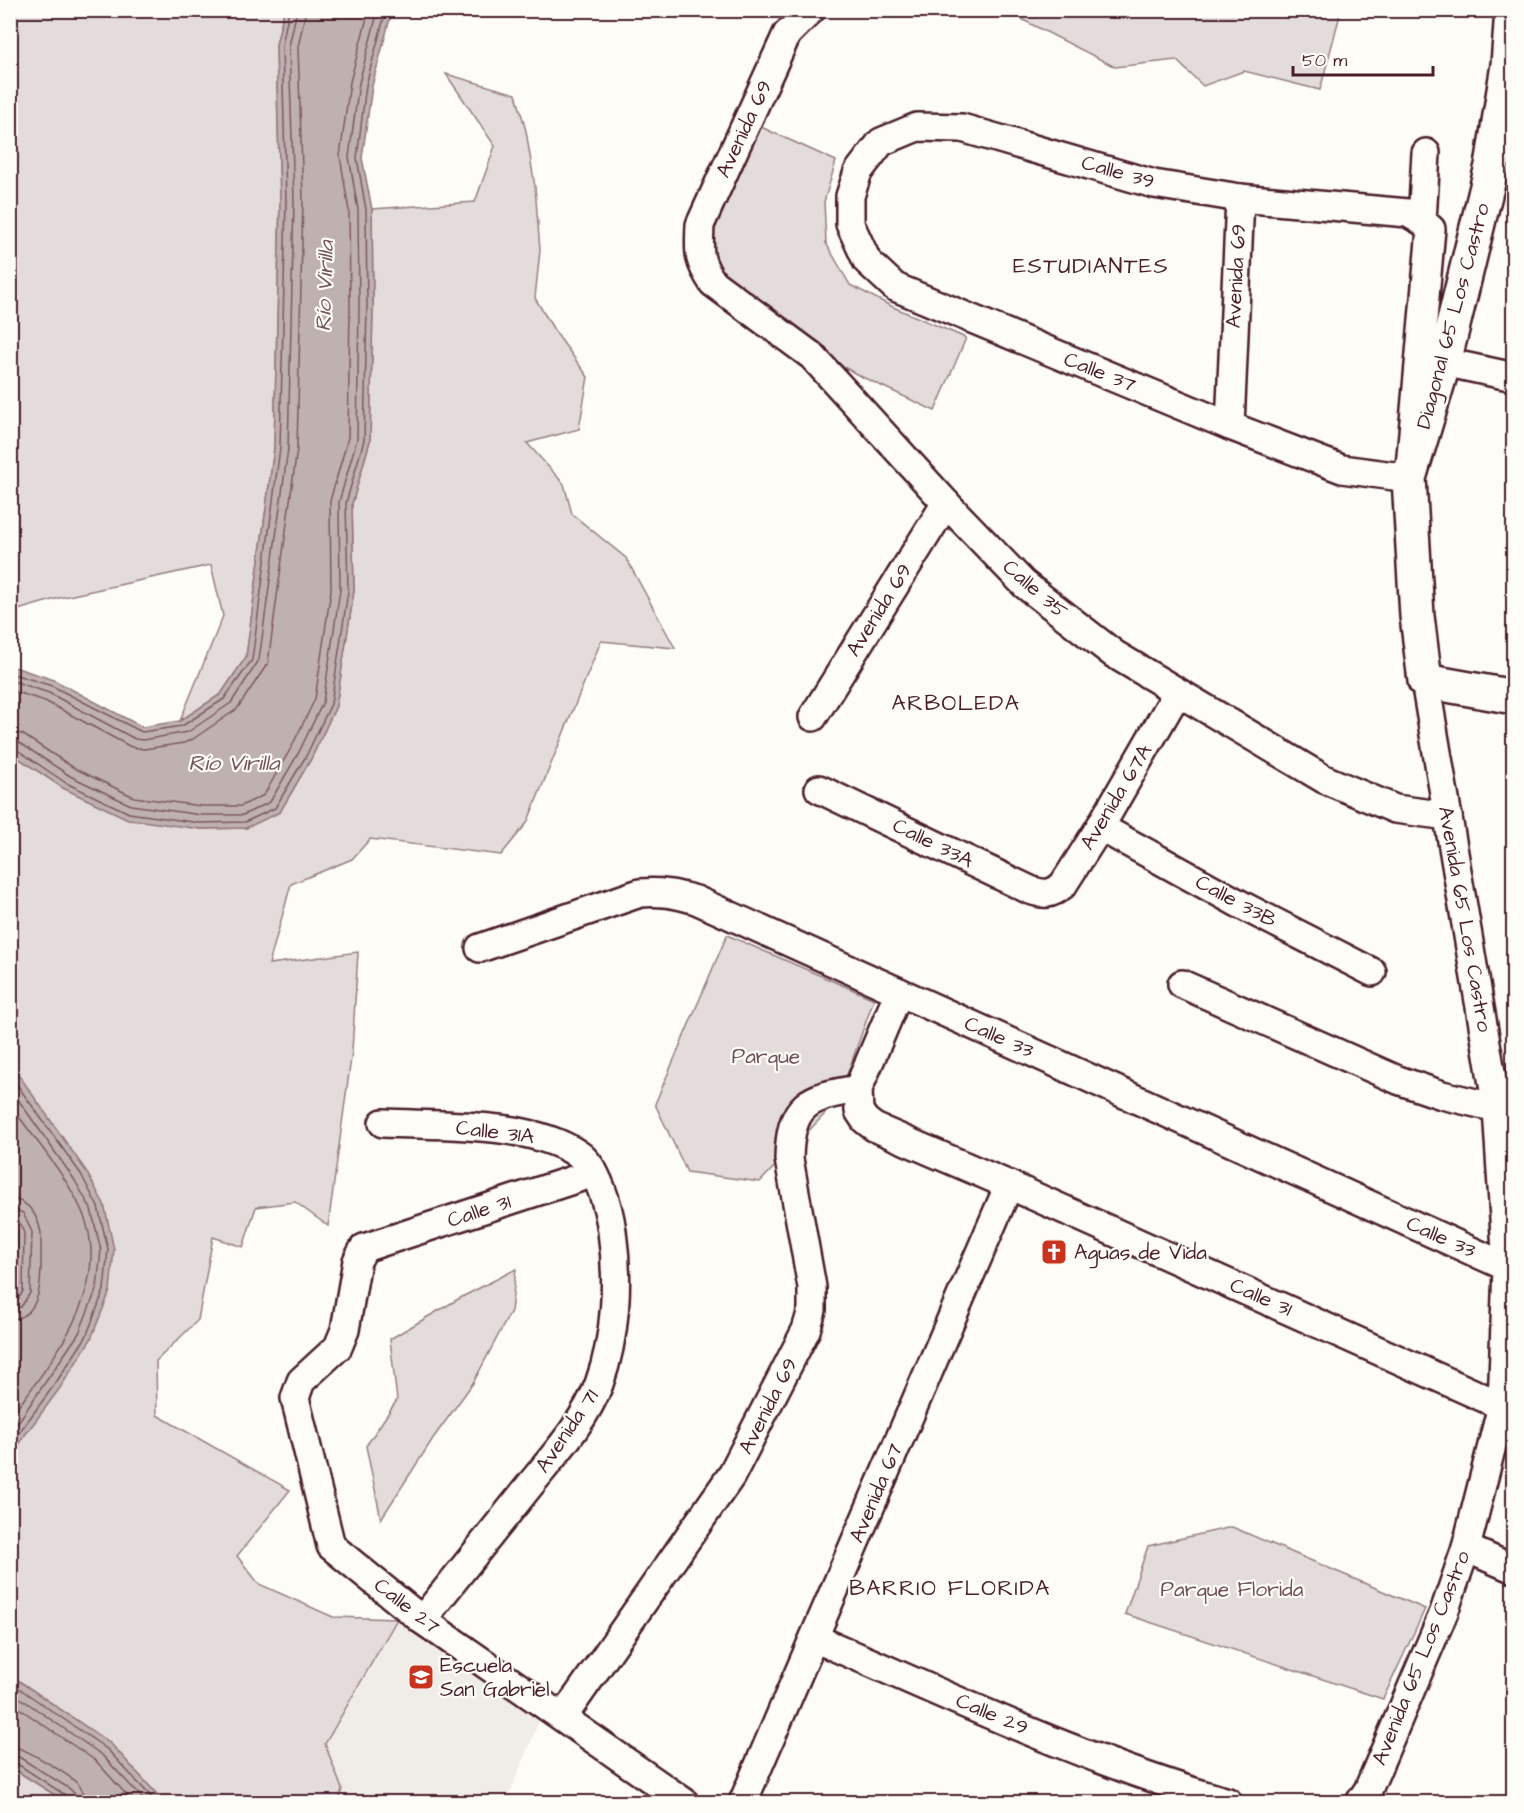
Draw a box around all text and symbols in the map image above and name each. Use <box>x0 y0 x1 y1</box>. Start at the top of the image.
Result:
scale bar <box>1293 39 1432 77</box>
text: 50 m <box>1302 48 1347 73</box>
street label: Avenida 69 <box>709 76 779 182</box>
street label: Calle 39 <box>1078 148 1158 196</box>
street label: Diagonal 65 Los Castro <box>1409 200 1499 433</box>
street label: Avenida 69 <box>1219 223 1253 329</box>
water label: Río Virilla <box>308 238 342 332</box>
district label: ESTUDIANTES <box>1013 251 1169 282</box>
street label: Calle 37 <box>1060 344 1141 400</box>
street label: Calle 35 <box>996 553 1074 625</box>
street label: Avenida 69 <box>839 558 919 662</box>
district label: ARBOLEDA <box>892 688 1020 719</box>
street label: Avenida 67A <box>1073 738 1159 855</box>
water label: Río Virilla <box>189 748 281 779</box>
street label: Avenida 65 Los Castro <box>1431 804 1499 1034</box>
street label: Calle 33A <box>888 811 979 875</box>
street label: Calle 33B <box>1190 867 1282 935</box>
street label: Calle 33 <box>960 1009 1039 1065</box>
park label: Parque <box>732 1042 800 1071</box>
street label: Calle 31A <box>454 1113 536 1151</box>
street label: Calle 31 <box>443 1187 515 1235</box>
street label: Calle 33 <box>1402 1209 1481 1265</box>
church icon: Aguas de Vida <box>1039 1237 1069 1267</box>
place label: Aguas de Vida <box>1074 1238 1207 1269</box>
street label: Calle 31 <box>1225 1270 1297 1324</box>
street label: Avenida 69 <box>731 1353 805 1459</box>
street label: Avenida 71 <box>528 1383 606 1478</box>
street label: Avenida 67 <box>842 1439 910 1547</box>
street label: Avenida 65 Los Castro <box>1365 1546 1477 1770</box>
street label: Calle 27 <box>368 1571 446 1641</box>
district label: BARRIO FLORIDA <box>849 1573 1051 1604</box>
park label: Parque Florida <box>1161 1575 1304 1604</box>
place label: Escuela San Gabriel <box>440 1651 550 1704</box>
school or university icon: Escuela San Gabriel <box>406 1662 436 1692</box>
street label: Calle 29 <box>951 1686 1033 1742</box>

